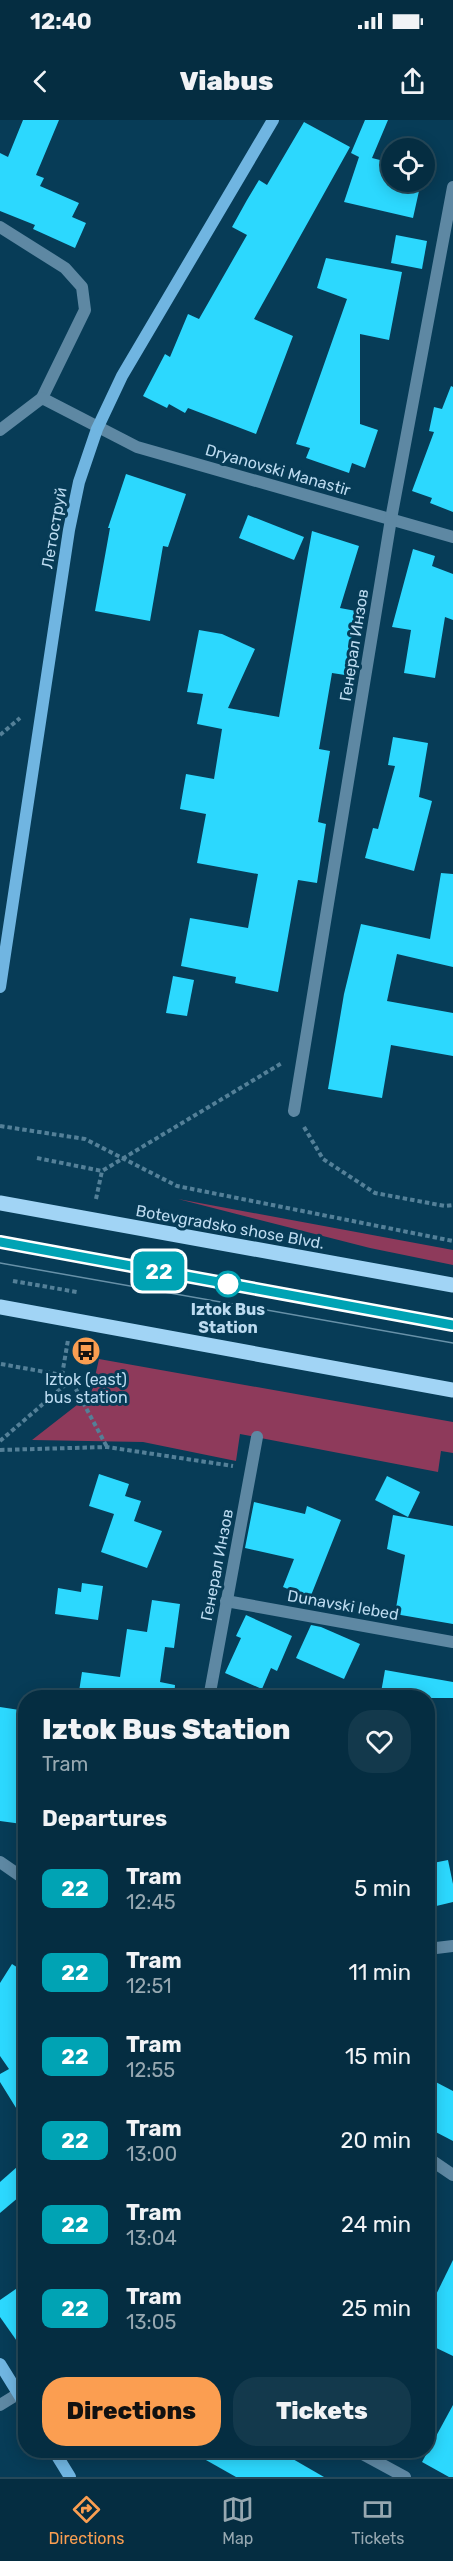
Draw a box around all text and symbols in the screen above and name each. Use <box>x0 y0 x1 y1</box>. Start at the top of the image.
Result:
text: 12:40 <box>30 8 92 35</box>
icon: back <box>24 65 57 98</box>
text: Viabus <box>180 65 274 97</box>
icon: share <box>396 65 429 98</box>
map controls <box>381 138 435 192</box>
button: locate <box>381 138 435 192</box>
street label: Dryanovski Manastir <box>203 440 353 500</box>
street label: Летоструй <box>37 486 71 570</box>
street label: Генерал Инзов <box>336 587 372 703</box>
street label: Botevgradsko shose Blvd. <box>134 1201 326 1253</box>
line badge: 22 <box>132 1252 186 1290</box>
text: 22 <box>145 1259 173 1284</box>
marker: Iztok Bus Station <box>215 1271 241 1297</box>
place label: Iztok Bus Station <box>191 1300 265 1337</box>
bus stop icon: Iztok (east) bus station <box>70 1335 102 1367</box>
place label: Iztok (east) bus station <box>44 1370 128 1407</box>
street label: Генерал Инзов <box>197 1507 237 1623</box>
street label: Dunavski lebed <box>286 1586 400 1624</box>
button: heart <box>348 1710 411 1773</box>
text: Iztok Bus Station <box>42 1713 290 1746</box>
text: Tram <box>42 1752 88 1776</box>
text: Departures <box>42 1805 167 1832</box>
text: Tram <box>126 1863 182 1890</box>
text: 5 min <box>354 1875 411 1902</box>
text: 22 <box>61 1876 89 1901</box>
text: 12:45 <box>126 1890 176 1914</box>
text: Tram <box>126 1947 182 1974</box>
text: 11 min <box>349 1959 411 1986</box>
text: 22 <box>61 1960 89 1985</box>
text: 12:51 <box>126 1974 172 1998</box>
text: Tram <box>126 2031 182 2058</box>
text: 15 min <box>345 2043 411 2070</box>
text: 22 <box>61 2044 89 2069</box>
text: 12:55 <box>126 2058 175 2082</box>
text: Tram <box>126 2115 182 2142</box>
text: 20 min <box>341 2127 411 2154</box>
text: 22 <box>61 2128 89 2153</box>
text: 13:00 <box>126 2142 177 2166</box>
text: Tram <box>126 2199 182 2226</box>
text: 24 min <box>341 2211 411 2238</box>
text: 22 <box>61 2212 89 2237</box>
text: 13:04 <box>126 2226 177 2250</box>
text: Tram <box>126 2283 182 2310</box>
text: 25 min <box>341 2295 411 2322</box>
text: 22 <box>61 2296 89 2321</box>
text: 13:05 <box>126 2310 176 2334</box>
button: Directions <box>42 2377 221 2446</box>
button: Tickets <box>233 2377 411 2446</box>
tab: Directions <box>49 2493 124 2548</box>
tab: Map <box>221 2493 254 2548</box>
tab: Tickets <box>351 2493 404 2548</box>

